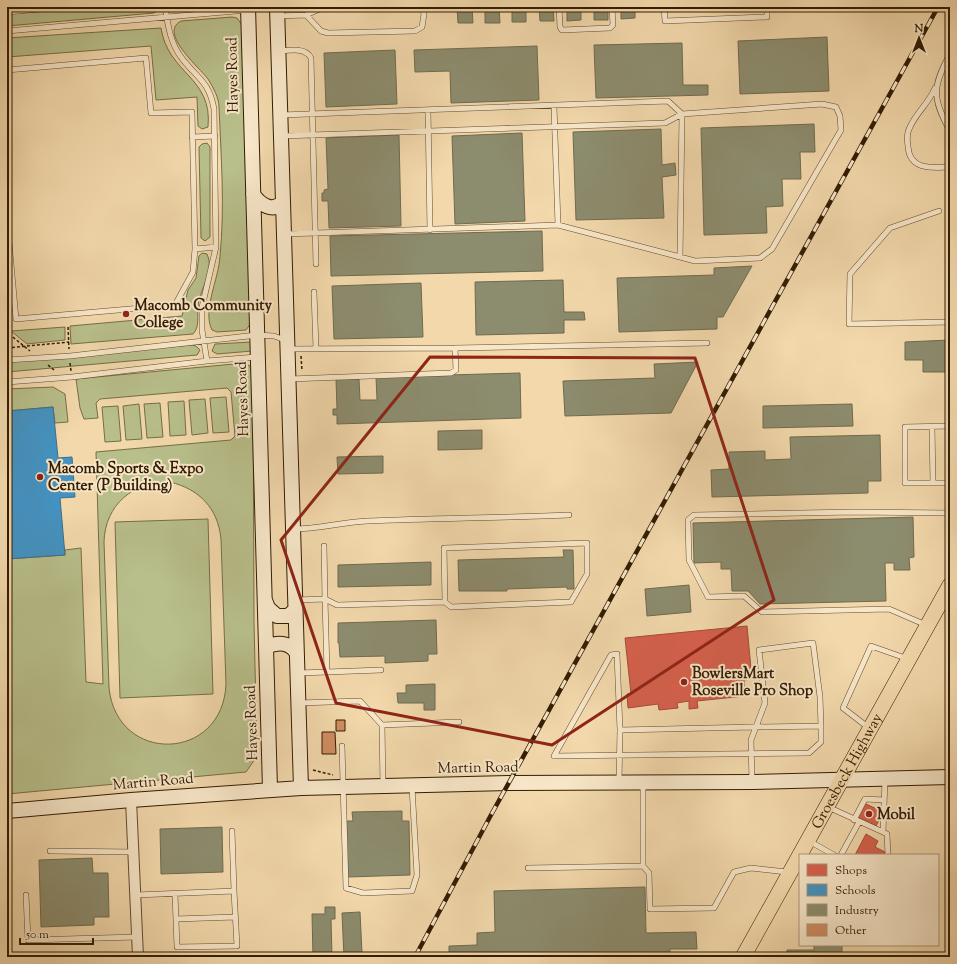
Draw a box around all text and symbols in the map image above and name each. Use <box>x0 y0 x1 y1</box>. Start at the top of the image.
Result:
north arrow <box>899 18 939 58</box>
text: N <box>914 21 924 37</box>
street label: Hayes Road <box>222 36 245 113</box>
place label: Macomb Community College <box>134 296 272 334</box>
marker: Macomb Community College <box>121 309 131 319</box>
street label: Hayes Road <box>232 360 255 437</box>
place label: Macomb Sports & Expo Center (P Building) <box>48 459 204 497</box>
marker: Macomb Sports & Expo Center (P Building) <box>35 472 45 482</box>
place label: BowlersMart Roseville Pro Shop <box>692 664 814 702</box>
marker: BowlersMart Roseville Pro Shop <box>679 677 689 687</box>
street label: Hayes Road <box>241 684 264 761</box>
street label: Groesbeck Highway <box>807 709 889 833</box>
street label: Martin Road <box>437 757 519 780</box>
street label: Martin Road <box>112 768 195 796</box>
place label: Mobil <box>877 805 916 826</box>
marker: Mobil <box>864 809 874 819</box>
legend <box>799 854 939 946</box>
text: Shops <box>835 862 867 880</box>
text: Schools <box>835 882 876 900</box>
text: Industry <box>835 902 879 920</box>
scale bar <box>20 920 93 946</box>
text: Other <box>835 922 867 940</box>
text: 50 m <box>25 926 49 944</box>

